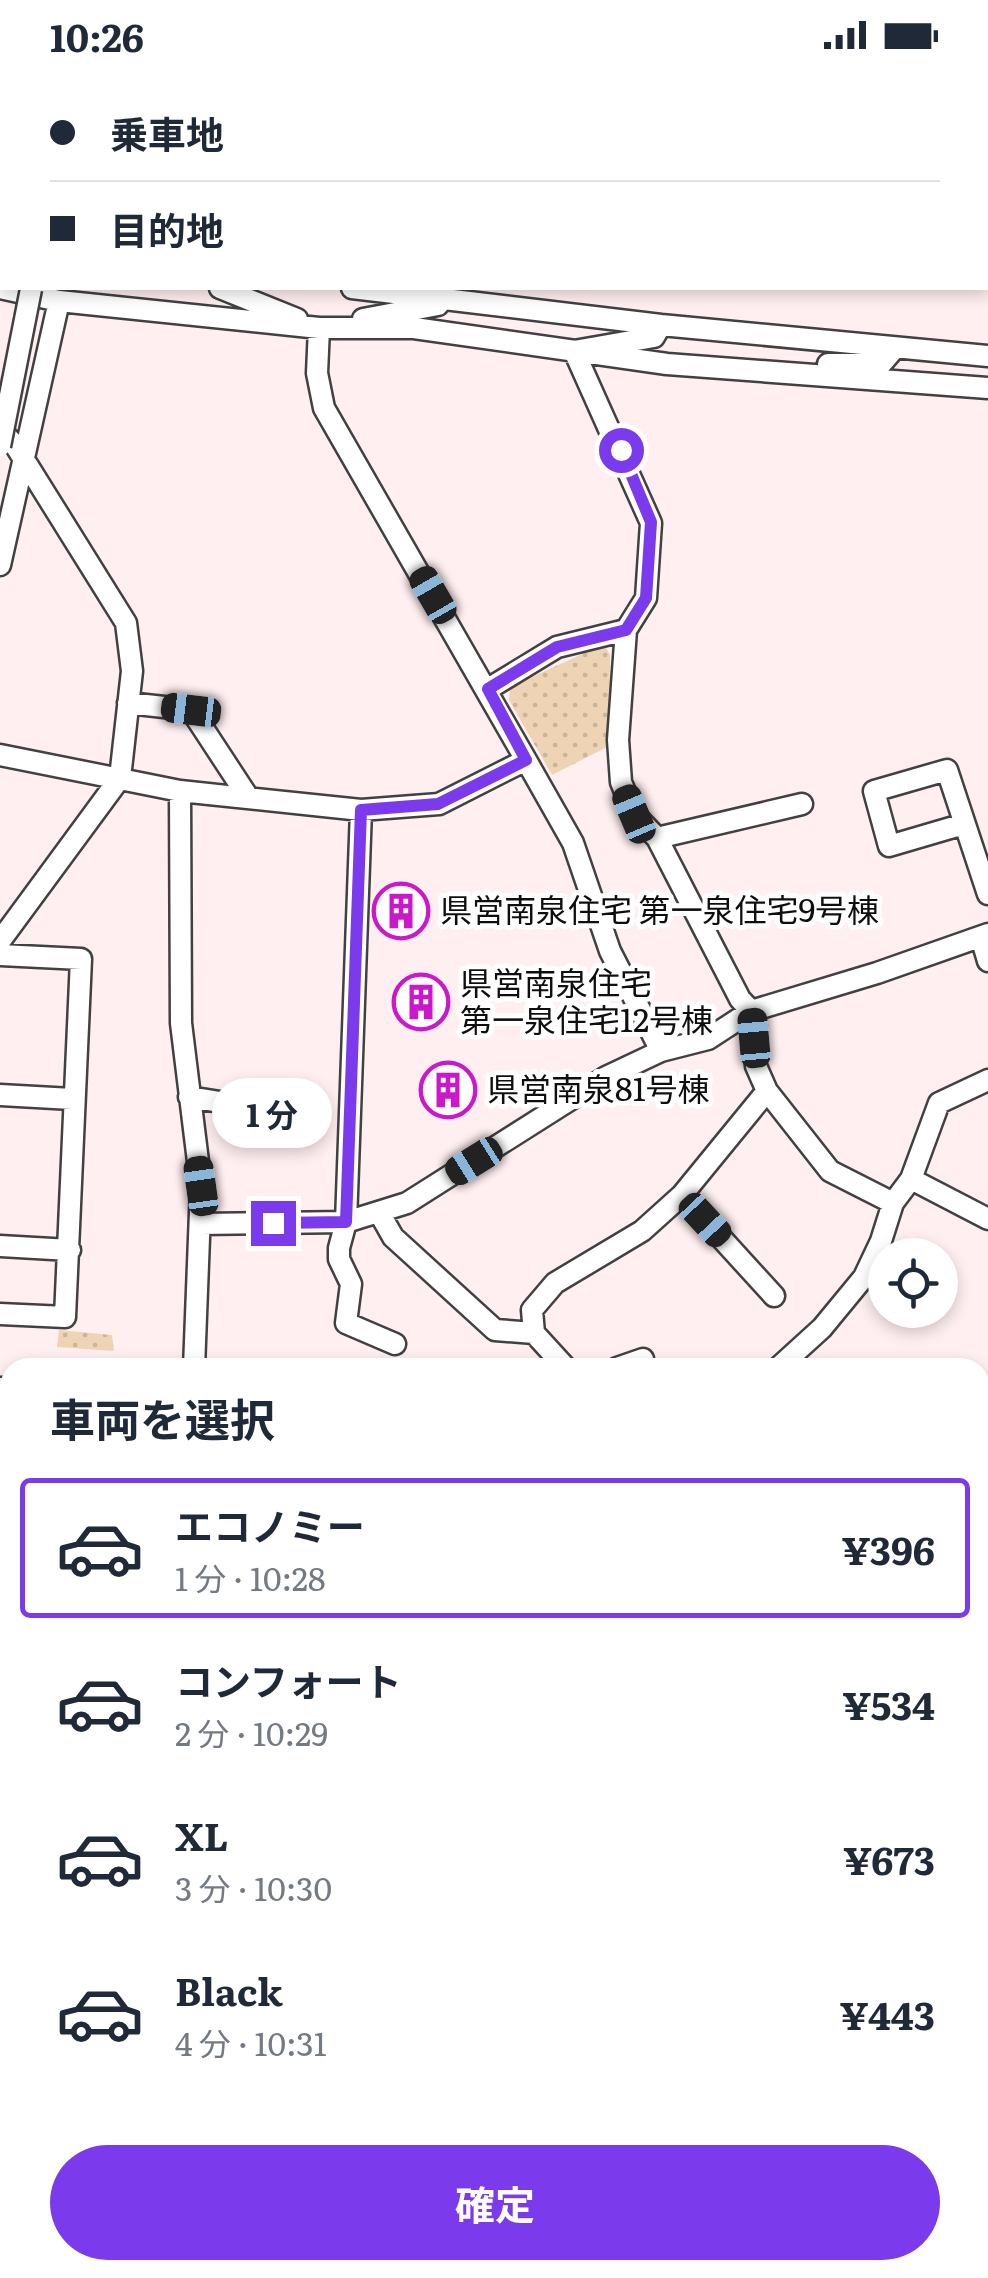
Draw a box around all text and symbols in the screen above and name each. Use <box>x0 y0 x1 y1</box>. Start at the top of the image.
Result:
text: 10:26 <box>50 7 144 64</box>
text: 乗車地 <box>110 104 224 161</box>
text: 目的地 <box>110 200 224 257</box>
route start <box>599 428 644 473</box>
car <box>405 562 461 628</box>
car <box>159 691 223 729</box>
car <box>608 781 660 847</box>
building icon: 県営南泉住宅 第一泉住宅9号棟 <box>371 881 431 941</box>
place label: 県営南泉住宅 第一泉住宅9号棟 <box>440 884 879 932</box>
place label: 県営南泉住宅 第一泉住宅12号棟 <box>460 957 713 1042</box>
building icon: 県営南泉住宅 第一泉住宅12号棟 <box>391 972 451 1032</box>
car <box>736 1007 772 1069</box>
building icon: 県営南泉81号棟 <box>418 1060 478 1120</box>
place label: 県営南泉81号棟 <box>487 1063 710 1111</box>
callout: 1 分 <box>213 1078 333 1148</box>
text: 1 分 <box>246 1089 298 1137</box>
car <box>441 1132 507 1190</box>
car <box>182 1154 220 1218</box>
car <box>674 1188 736 1252</box>
route end <box>251 1201 296 1246</box>
map controls <box>868 1238 958 1328</box>
button: locate <box>868 1238 958 1328</box>
text: 車両を選択 <box>50 1384 275 1451</box>
text: エコノミー <box>175 1496 365 1553</box>
icon: car <box>55 1503 145 1593</box>
text: ¥396 <box>841 1520 935 1577</box>
text: 1 分 · 10:28 <box>175 1553 326 1601</box>
text: コンフォート <box>175 1651 402 1708</box>
icon: car <box>55 1658 145 1748</box>
text: ¥534 <box>842 1675 935 1732</box>
text: 2 分 · 10:29 <box>175 1708 328 1756</box>
text: XL <box>175 1806 228 1863</box>
icon: car <box>55 1813 145 1903</box>
text: ¥673 <box>843 1830 935 1887</box>
text: 3 分 · 10:30 <box>175 1863 332 1911</box>
text: Black <box>175 1961 283 2018</box>
icon: car <box>55 1968 145 2058</box>
text: ¥443 <box>840 1985 935 2042</box>
text: 4 分 · 10:31 <box>175 2018 327 2066</box>
button: 確定 <box>50 2145 940 2260</box>

